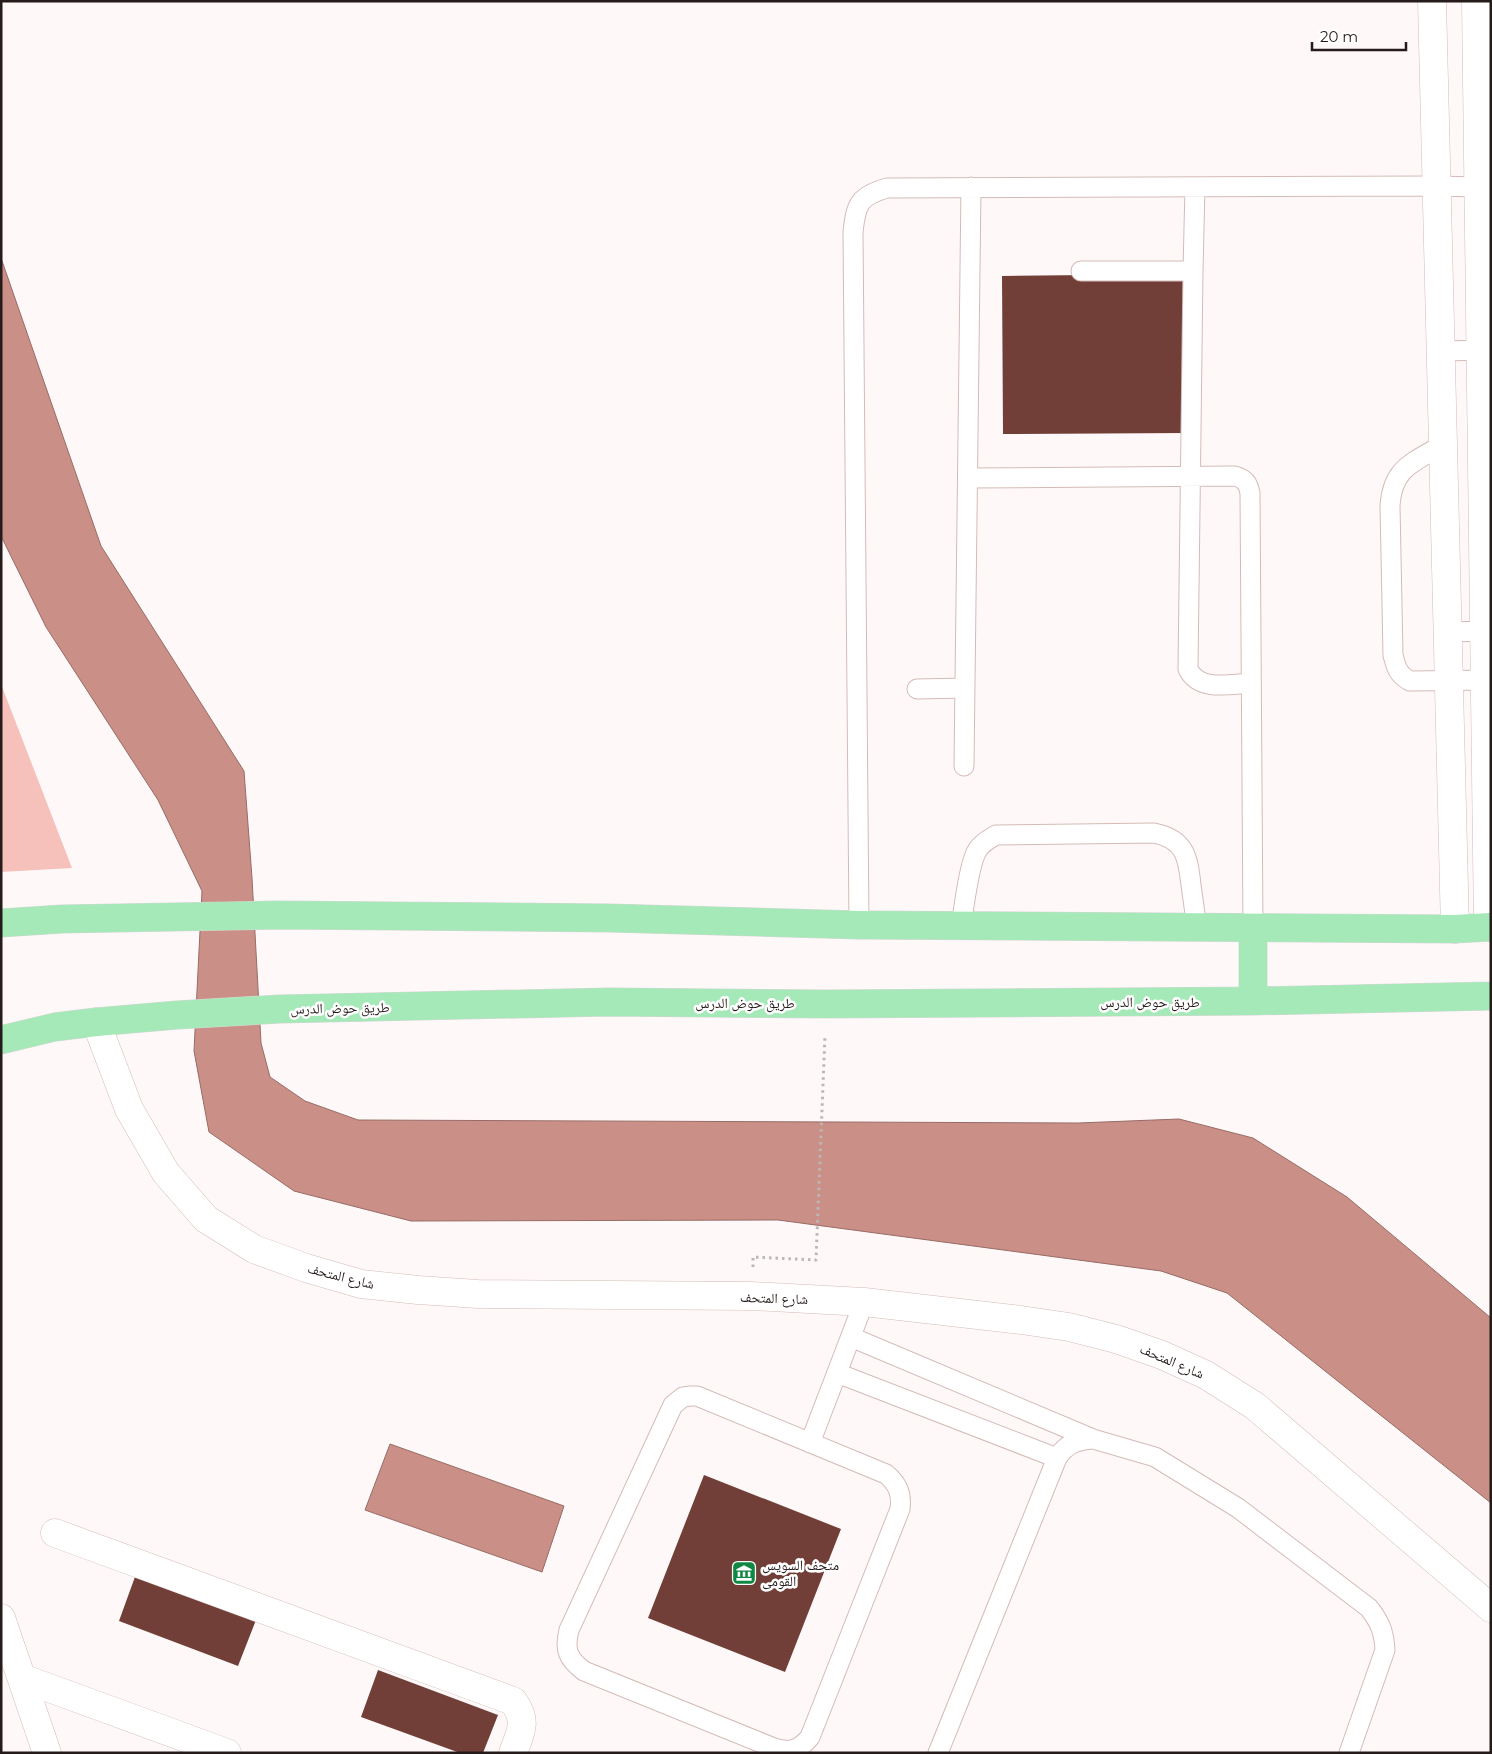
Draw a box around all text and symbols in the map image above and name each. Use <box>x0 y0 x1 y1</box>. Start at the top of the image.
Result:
scale bar <box>1312 20 1406 52</box>
text: 20 m <box>1320 27 1358 46</box>
street label: طريق حوض الدرس <box>1100 993 1200 1012</box>
street label: طريق حوض الدرس <box>695 994 795 1013</box>
street label: طريق حوض الدرس <box>290 998 390 1019</box>
street label: شارع المتحف <box>306 1259 376 1294</box>
street label: شارع المتحف <box>740 1288 808 1309</box>
street label: شارع المتحف <box>1137 1339 1207 1384</box>
place label: متحف السويس القومى <box>762 1556 839 1590</box>
museum icon: متحف السويس القومى <box>731 1560 757 1586</box>

